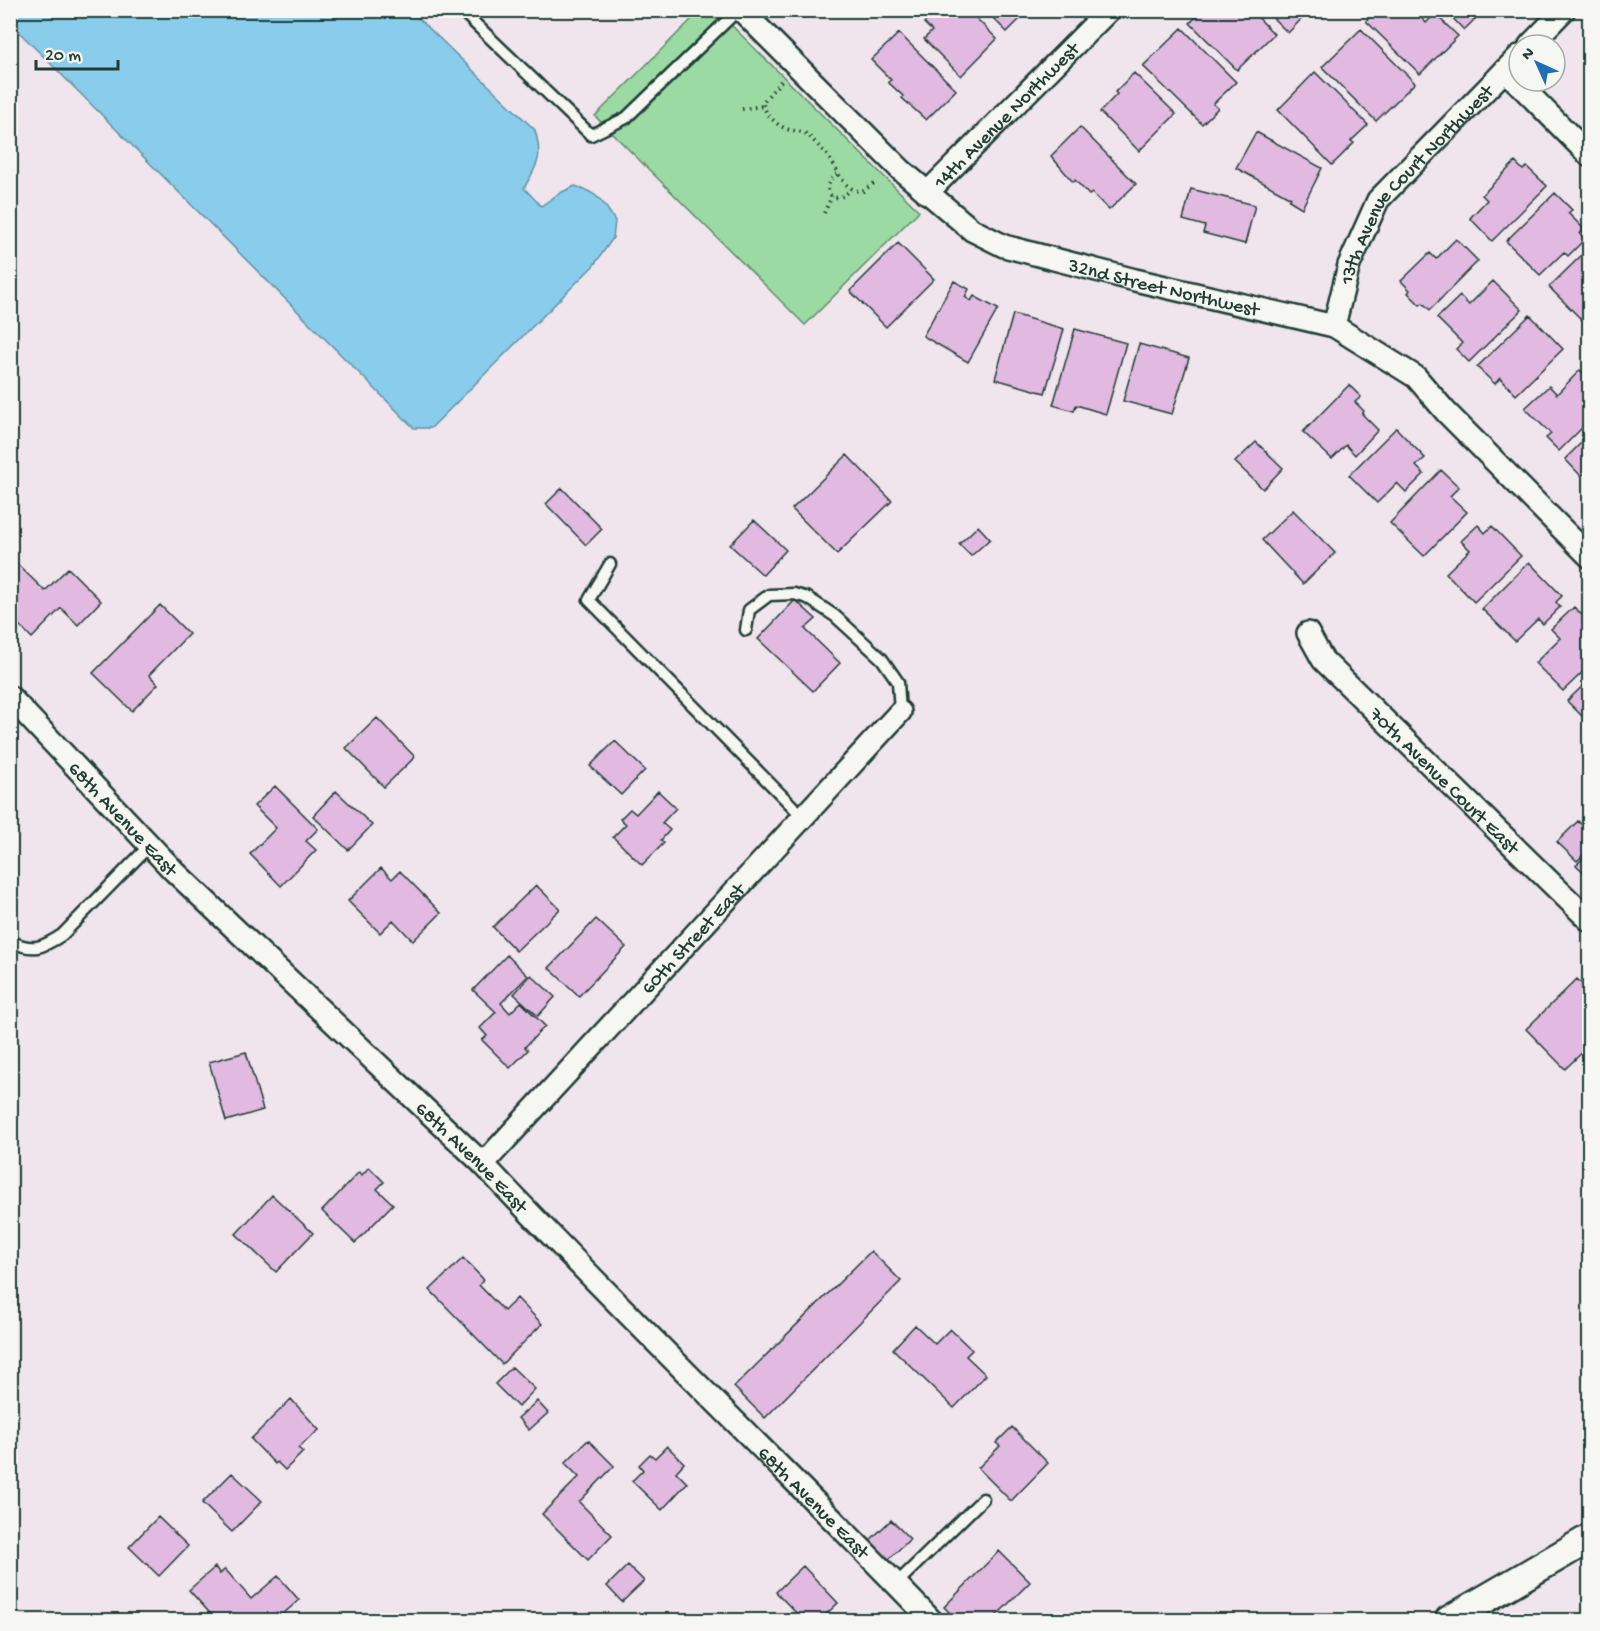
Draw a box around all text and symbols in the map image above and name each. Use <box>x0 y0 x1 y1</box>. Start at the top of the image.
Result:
scale bar <box>36 33 118 71</box>
north arrow <box>1507 33 1567 93</box>
street label: 14th Avenue Northwest <box>929 38 1087 195</box>
text: N <box>1518 44 1540 65</box>
text: 20 m <box>45 46 81 67</box>
street label: 13th Avenue Court Northwest <box>1336 80 1501 288</box>
street label: 32nd Street Northwest <box>1065 255 1263 324</box>
street label: 70th Avenue Court East <box>1363 703 1524 862</box>
street label: 68th Avenue East <box>62 758 182 884</box>
street label: 60th Street East <box>638 879 752 1000</box>
street label: 68th Avenue East <box>409 1098 532 1220</box>
street label: 68th Avenue East <box>752 1443 874 1566</box>

